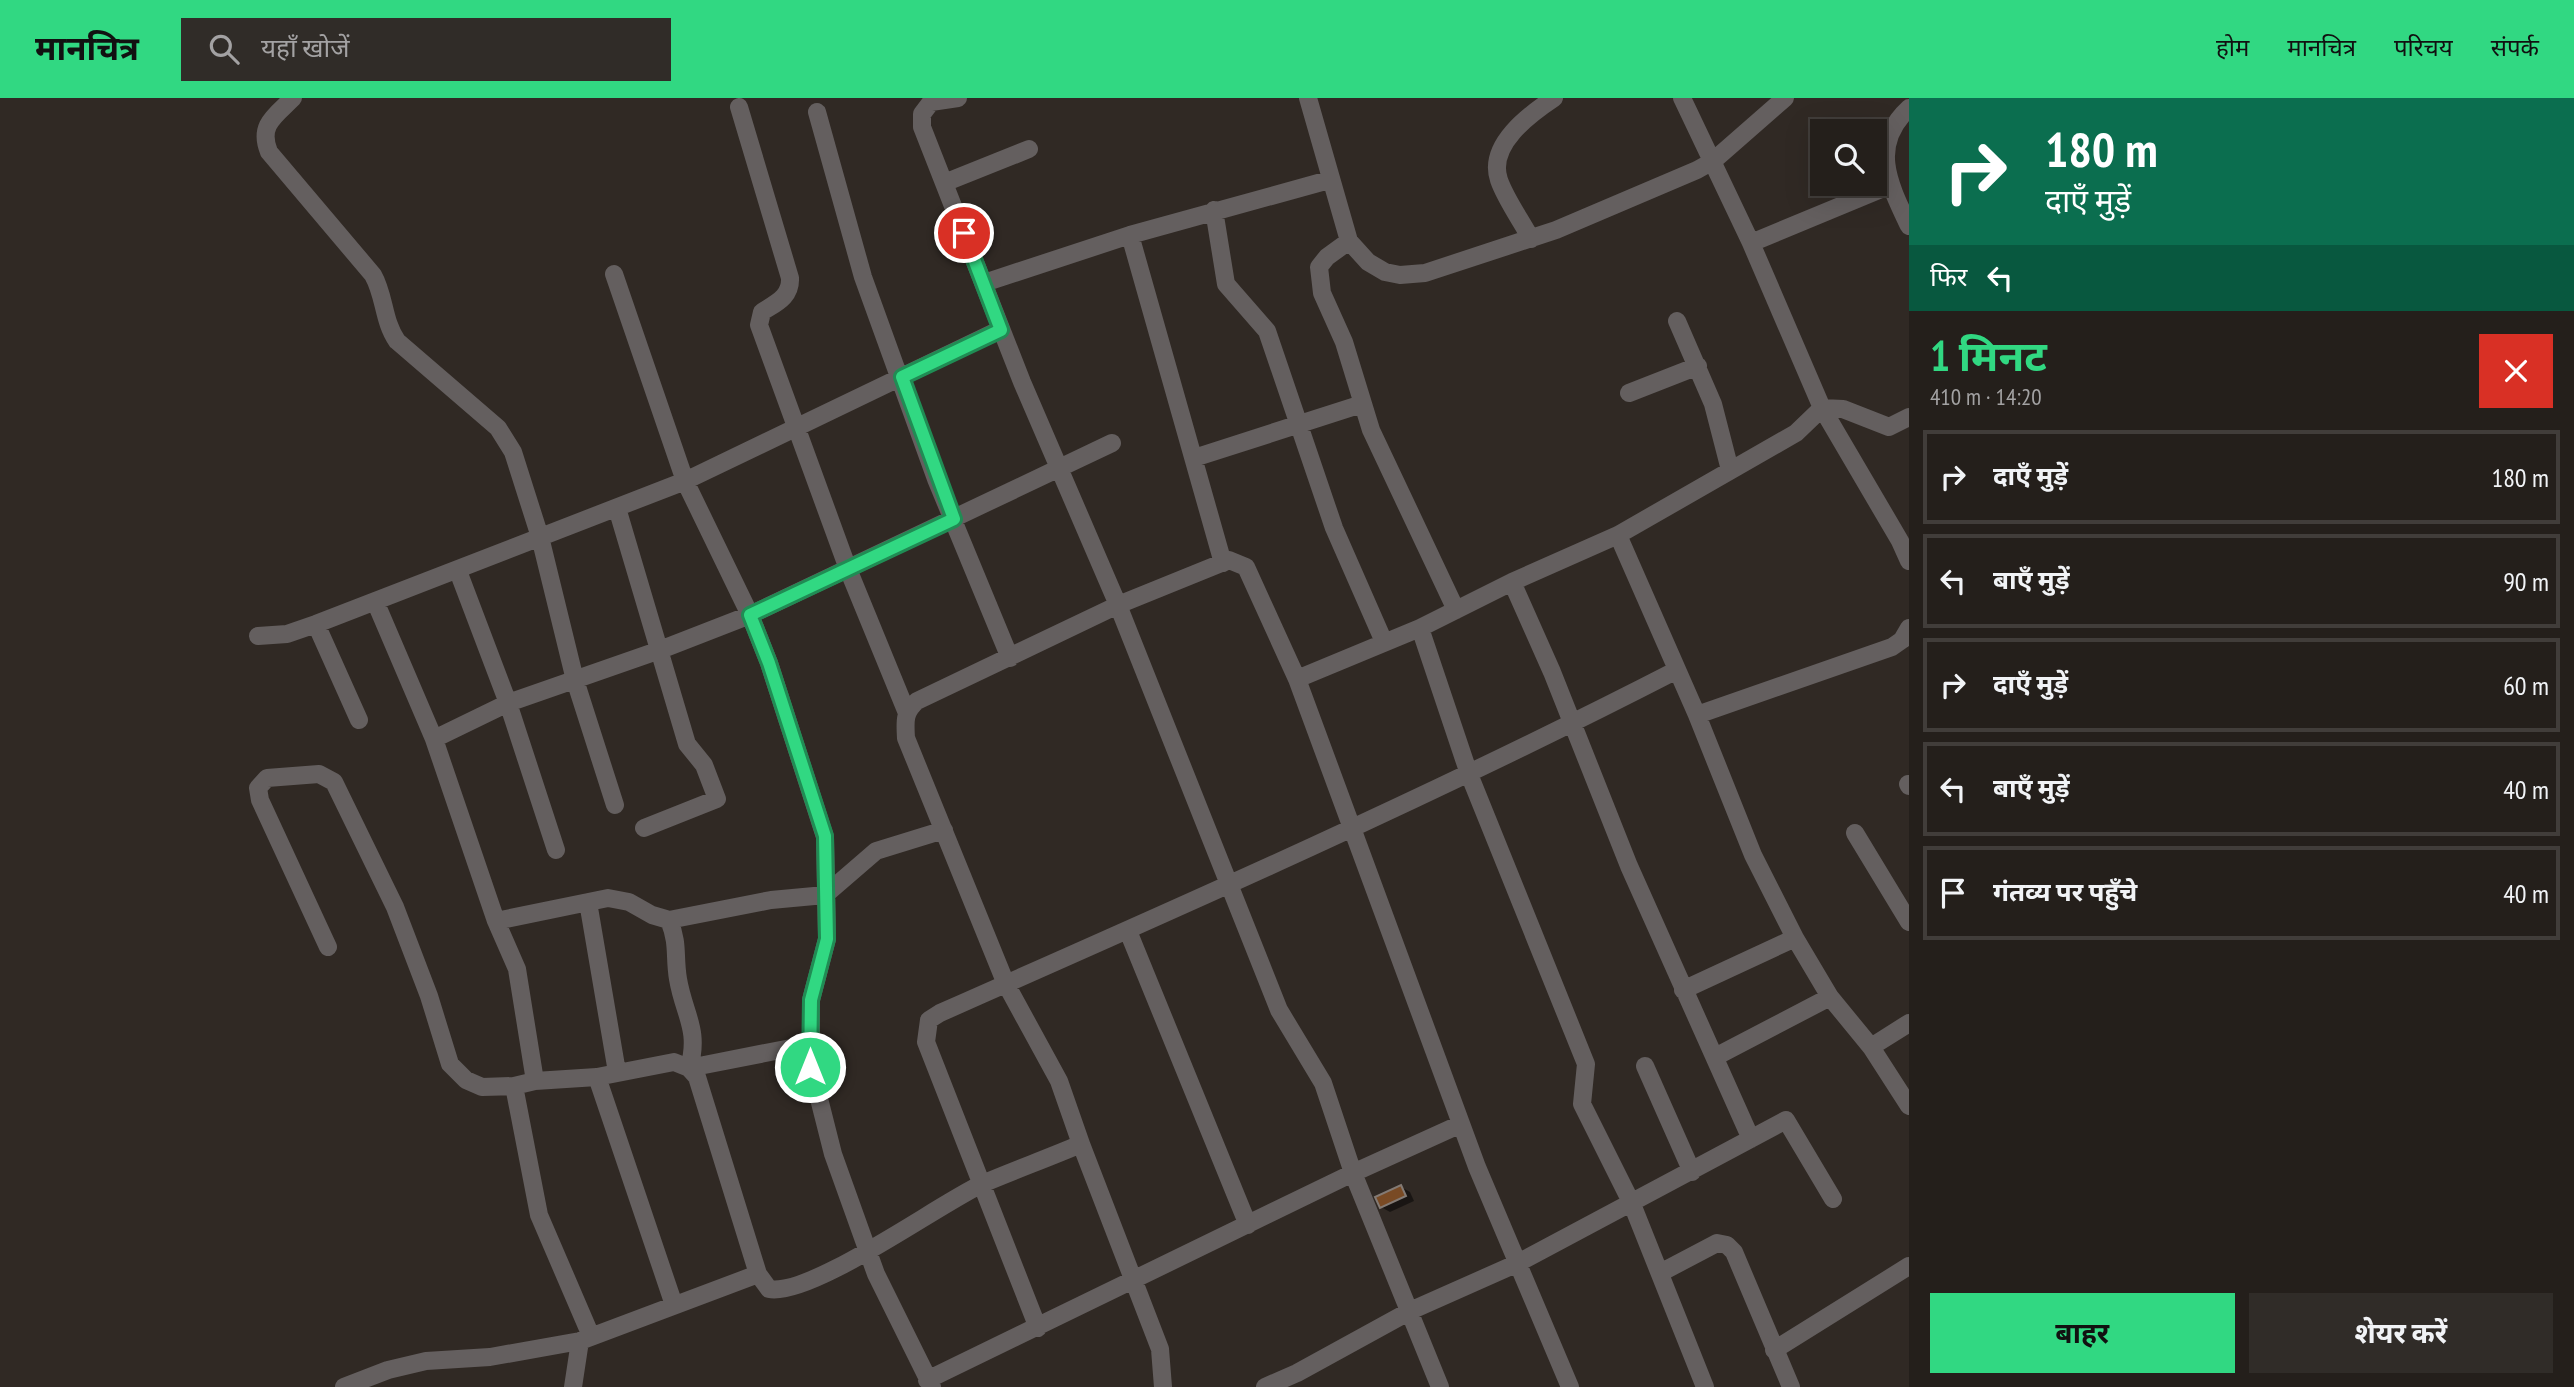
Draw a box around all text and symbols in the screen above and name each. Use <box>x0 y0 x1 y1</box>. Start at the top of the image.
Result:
search box <box>181 18 671 81</box>
text: मानचित्र <box>35 26 139 69</box>
icon: search <box>205 30 243 68</box>
text: यहाँ खोजें <box>261 31 349 64</box>
text: होम <box>2216 32 2249 63</box>
text: मानचित्र <box>2287 32 2356 63</box>
text: परिचय <box>2394 32 2453 63</box>
text: संपर्क <box>2491 32 2539 63</box>
text: 180 m <box>2045 117 2158 181</box>
map controls <box>1810 119 1887 196</box>
button: search <box>1810 119 1887 196</box>
icon: right <box>1930 126 2021 217</box>
text: दाएँ मुड़ें <box>2045 179 2131 221</box>
pin <box>934 203 994 263</box>
icon: arrive <box>945 214 983 252</box>
icon: left <box>1981 259 2019 297</box>
text: फिर <box>1930 260 1967 293</box>
text: 1 मिनट <box>1930 328 2047 383</box>
button: close <box>2479 334 2553 408</box>
text: 410 m · 14:20 <box>1930 382 2042 411</box>
icon: right <box>1934 458 1972 496</box>
text: दाएँ मुड़ें <box>1993 459 2068 492</box>
text: 180 m <box>2491 461 2549 494</box>
icon: left <box>1934 562 1972 600</box>
text: बाएँ मुड़ें <box>1993 563 2070 596</box>
text: 90 m <box>2503 565 2549 598</box>
icon: right <box>1934 666 1972 704</box>
text: दाएँ मुड़ें <box>1993 667 2068 700</box>
text: 60 m <box>2503 669 2549 702</box>
icon: left <box>1934 770 1972 808</box>
text: बाएँ मुड़ें <box>1993 771 2070 804</box>
text: 40 m <box>2503 773 2549 806</box>
icon: arrive <box>1934 874 1972 912</box>
text: गंतव्य पर पहुँचे <box>1993 875 2137 908</box>
text: 40 m <box>2503 877 2549 910</box>
position arrow <box>773 1030 847 1104</box>
button: बाहर <box>1930 1293 2235 1373</box>
button: शेयर करें <box>2249 1293 2553 1373</box>

